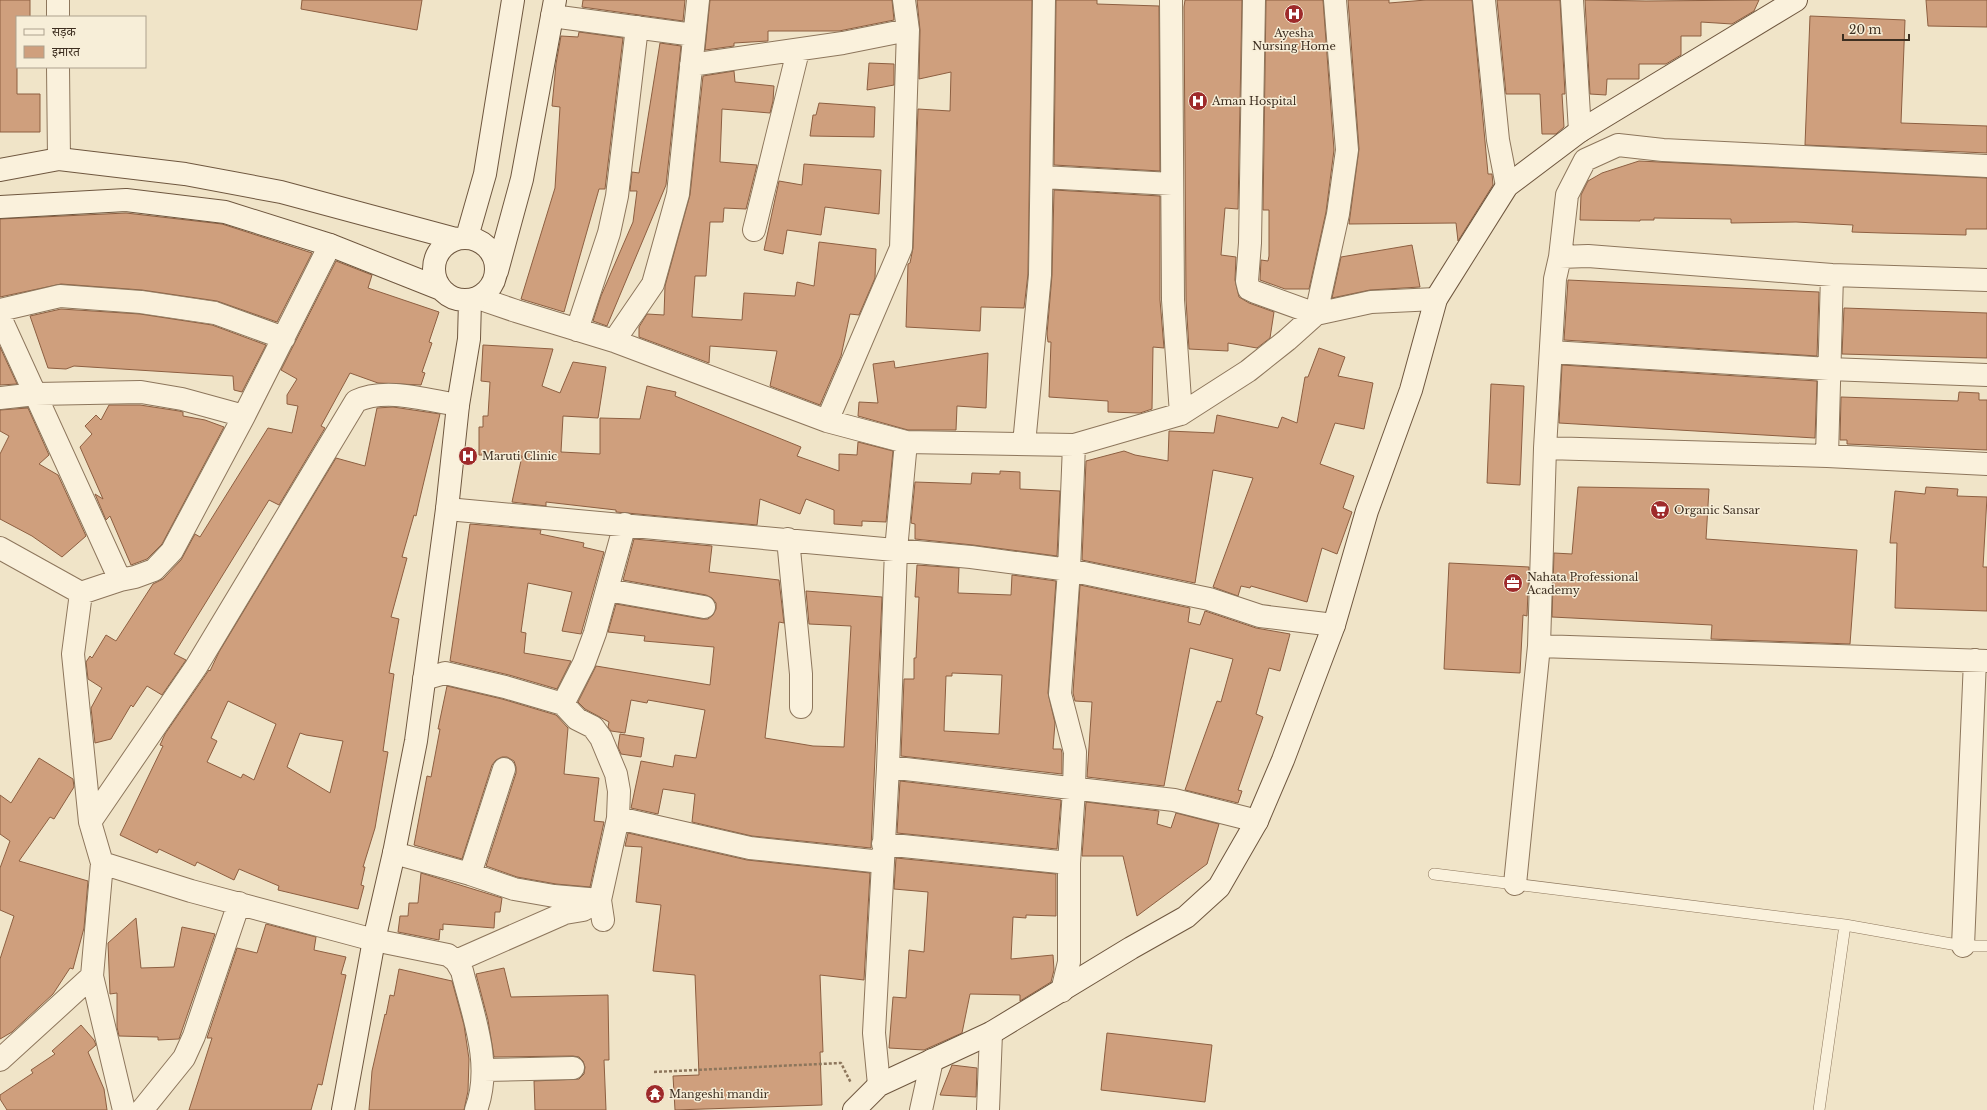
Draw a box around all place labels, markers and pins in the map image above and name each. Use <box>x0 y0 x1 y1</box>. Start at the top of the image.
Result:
hospital icon: Ayesha Nursing Home <box>1283 3 1305 25</box>
place label: Ayesha Nursing Home <box>1252 26 1336 53</box>
hospital icon: Aman Hospital <box>1187 90 1209 112</box>
place label: Aman Hospital <box>1211 94 1297 108</box>
hospital icon: Maruti Clinic <box>457 445 479 467</box>
place label: Maruti Clinic <box>482 449 557 463</box>
supermarket icon: Organic Sansar <box>1649 499 1671 521</box>
place label: Organic Sansar <box>1674 503 1761 517</box>
place label: Nahata Professional Academy <box>1526 570 1639 597</box>
office icon: Nahata Professional Academy <box>1502 572 1524 594</box>
temple icon: Mangeshi mandir <box>644 1083 666 1105</box>
place label: Mangeshi mandir <box>669 1087 770 1101</box>

